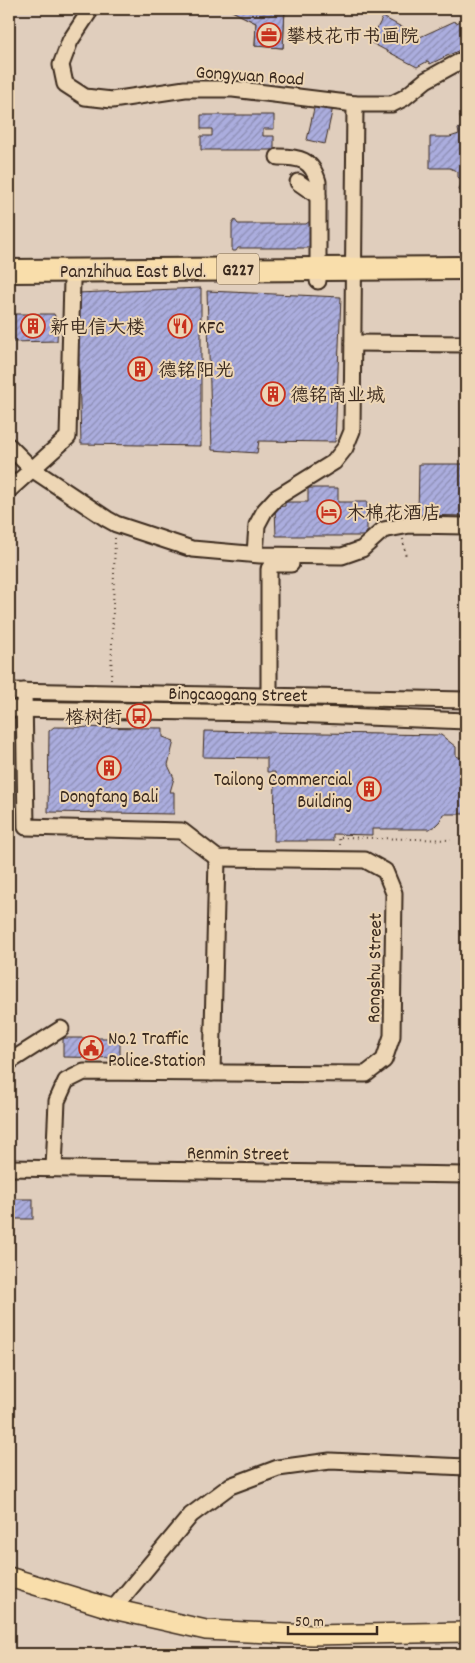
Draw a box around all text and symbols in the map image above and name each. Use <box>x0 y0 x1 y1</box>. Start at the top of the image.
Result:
office icon: 攀枝花市书画院 <box>256 22 282 48</box>
place label: 攀枝花市书画院 <box>286 25 419 52</box>
street label: Gongyuan Road <box>195 60 305 95</box>
road number: G227 <box>217 253 259 284</box>
street label: Panzhihua East Blvd. <box>60 260 206 287</box>
building icon: 新电信大楼 <box>20 313 46 339</box>
restaurant icon: KFC <box>167 313 193 339</box>
place label: 新电信大楼 <box>50 316 145 343</box>
place label: KFC <box>198 316 225 343</box>
building icon: 德铭阳光 <box>127 356 153 382</box>
place label: 德铭阳光 <box>158 359 234 386</box>
building icon: 德铭商业城 <box>260 381 286 407</box>
place label: 德铭商业城 <box>290 384 385 411</box>
hotel icon: 木棉花酒店 <box>316 499 342 525</box>
place label: 木棉花酒店 <box>346 502 441 529</box>
street label: Bingcaogang Street <box>168 682 308 711</box>
bus stop icon: 榕树街 <box>126 703 152 729</box>
place label: 榕树街 <box>65 706 122 733</box>
building icon: Dongfang Bali <box>96 755 122 781</box>
place label: Tailong Commercial Building <box>214 768 352 817</box>
building icon: Tailong Commercial Building <box>356 776 382 802</box>
place label: Dongfang Bali <box>60 785 159 812</box>
street label: Rongshu Street <box>362 913 391 1023</box>
place label: No.2 Traffic Police Station <box>108 1027 205 1076</box>
public building icon: No.2 Traffic Police Station <box>78 1035 104 1061</box>
street label: Renmin Street <box>187 1141 289 1170</box>
scale bar <box>288 1603 376 1635</box>
text: 50 m <box>295 1612 324 1634</box>

